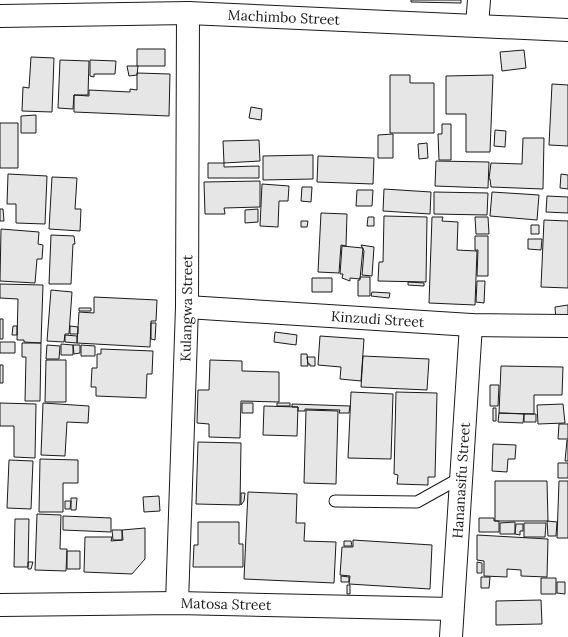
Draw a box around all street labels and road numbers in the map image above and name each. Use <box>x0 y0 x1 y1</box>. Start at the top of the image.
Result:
street label: Machimbo Street <box>227 6 341 29</box>
street label: Kulangwa Street <box>176 254 196 362</box>
street label: Kinzudi Street <box>331 307 425 331</box>
street label: Hananasifu Street <box>448 421 474 539</box>
street label: Matosa Street <box>180 594 272 614</box>

